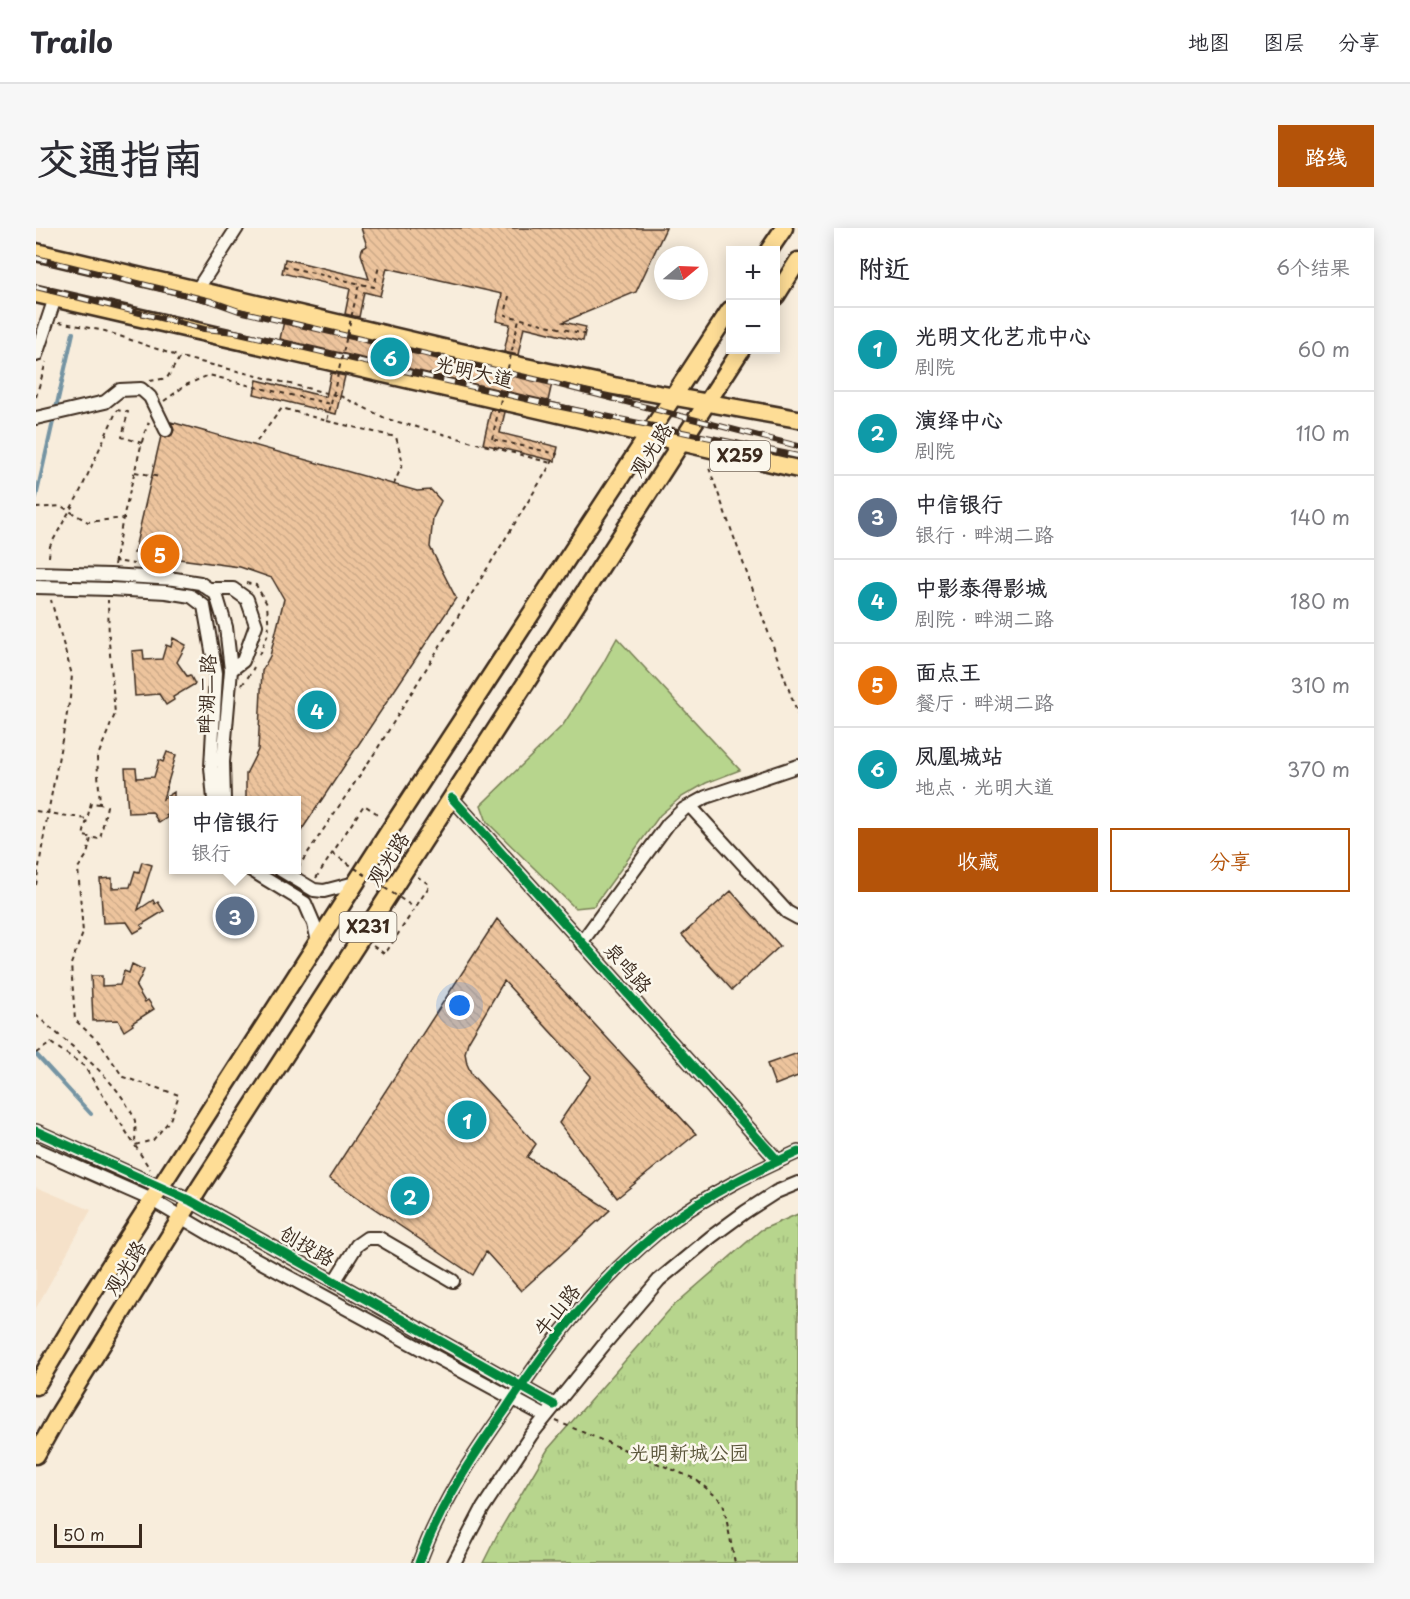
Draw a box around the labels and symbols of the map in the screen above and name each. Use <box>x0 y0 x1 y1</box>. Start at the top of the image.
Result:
north arrow <box>654 246 708 300</box>
pin: 6 <box>370 334 410 380</box>
street label: 光明大道 <box>432 347 517 395</box>
street label: 观光路 <box>621 415 680 483</box>
road number: X259 <box>710 441 770 471</box>
pin: 5 <box>140 532 180 576</box>
street label: 畔湖二路 <box>190 652 222 734</box>
pin: 4 <box>298 688 336 732</box>
street label: 观光路 <box>358 824 417 892</box>
pin: 3 <box>216 894 254 938</box>
road number: X231 <box>340 912 396 942</box>
street label: 泉鸣路 <box>598 935 661 1000</box>
your location <box>445 991 474 1020</box>
pin: 1 <box>448 1098 486 1142</box>
pin: 2 <box>390 1174 430 1218</box>
street label: 创投路 <box>274 1217 342 1274</box>
street label: 观光路 <box>96 1233 153 1301</box>
street label: 牛山路 <box>526 1276 587 1342</box>
park label: 光明新城公园 <box>629 1437 749 1467</box>
scale bar <box>54 1521 142 1548</box>

